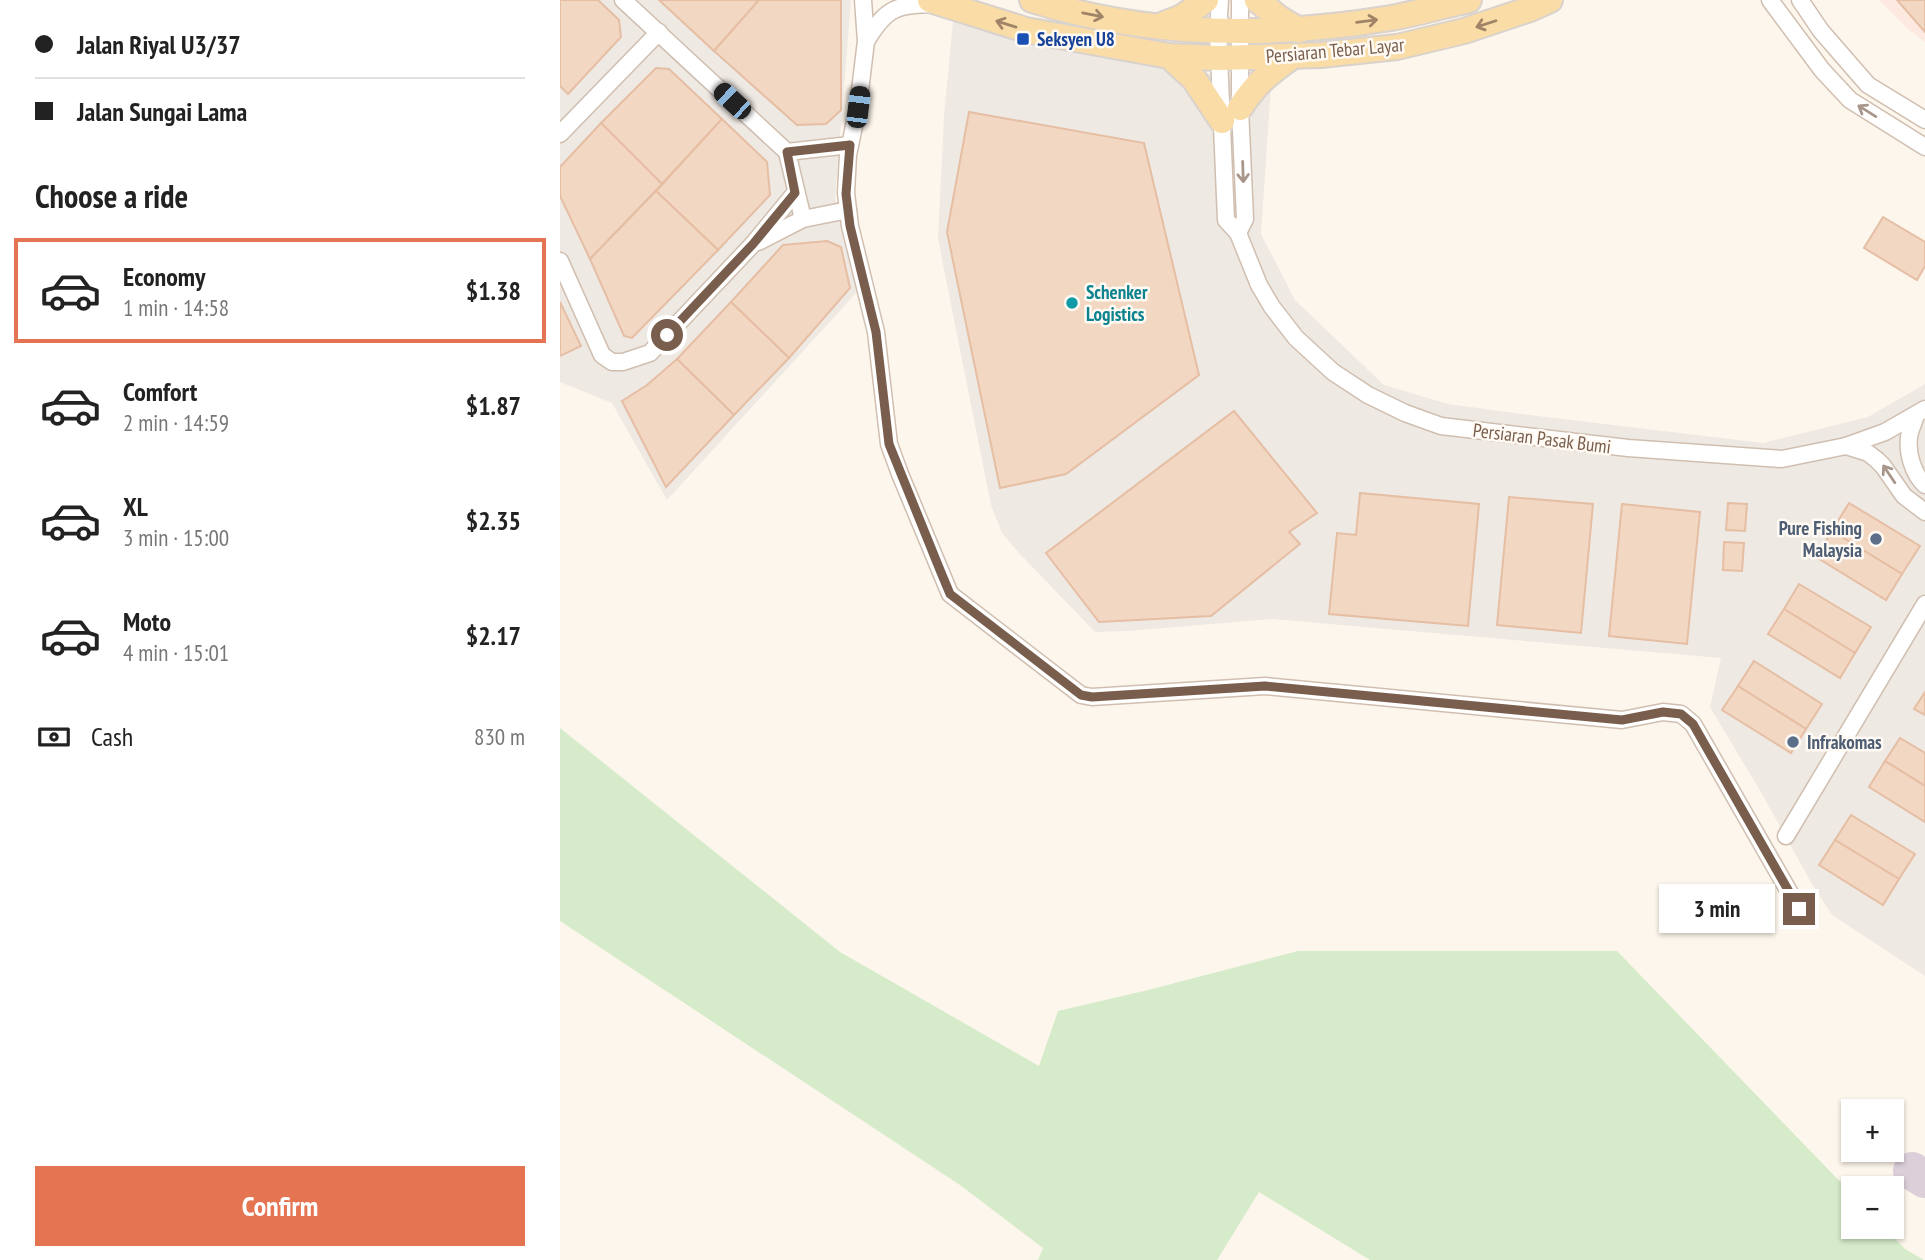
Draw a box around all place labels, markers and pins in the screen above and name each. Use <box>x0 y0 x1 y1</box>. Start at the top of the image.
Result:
place label: Seksyen U8 <box>1037 27 1115 51</box>
marker: Seksyen U8 <box>1015 31 1031 47</box>
place label: Schenker Logistics <box>1086 280 1148 326</box>
marker: Schenker Logistics <box>1064 295 1080 311</box>
place label: Pure Fishing Malaysia <box>1779 516 1862 562</box>
marker: Pure Fishing Malaysia <box>1868 531 1884 547</box>
place label: Infrakomas <box>1807 730 1882 754</box>
marker: Infrakomas <box>1785 734 1801 750</box>

